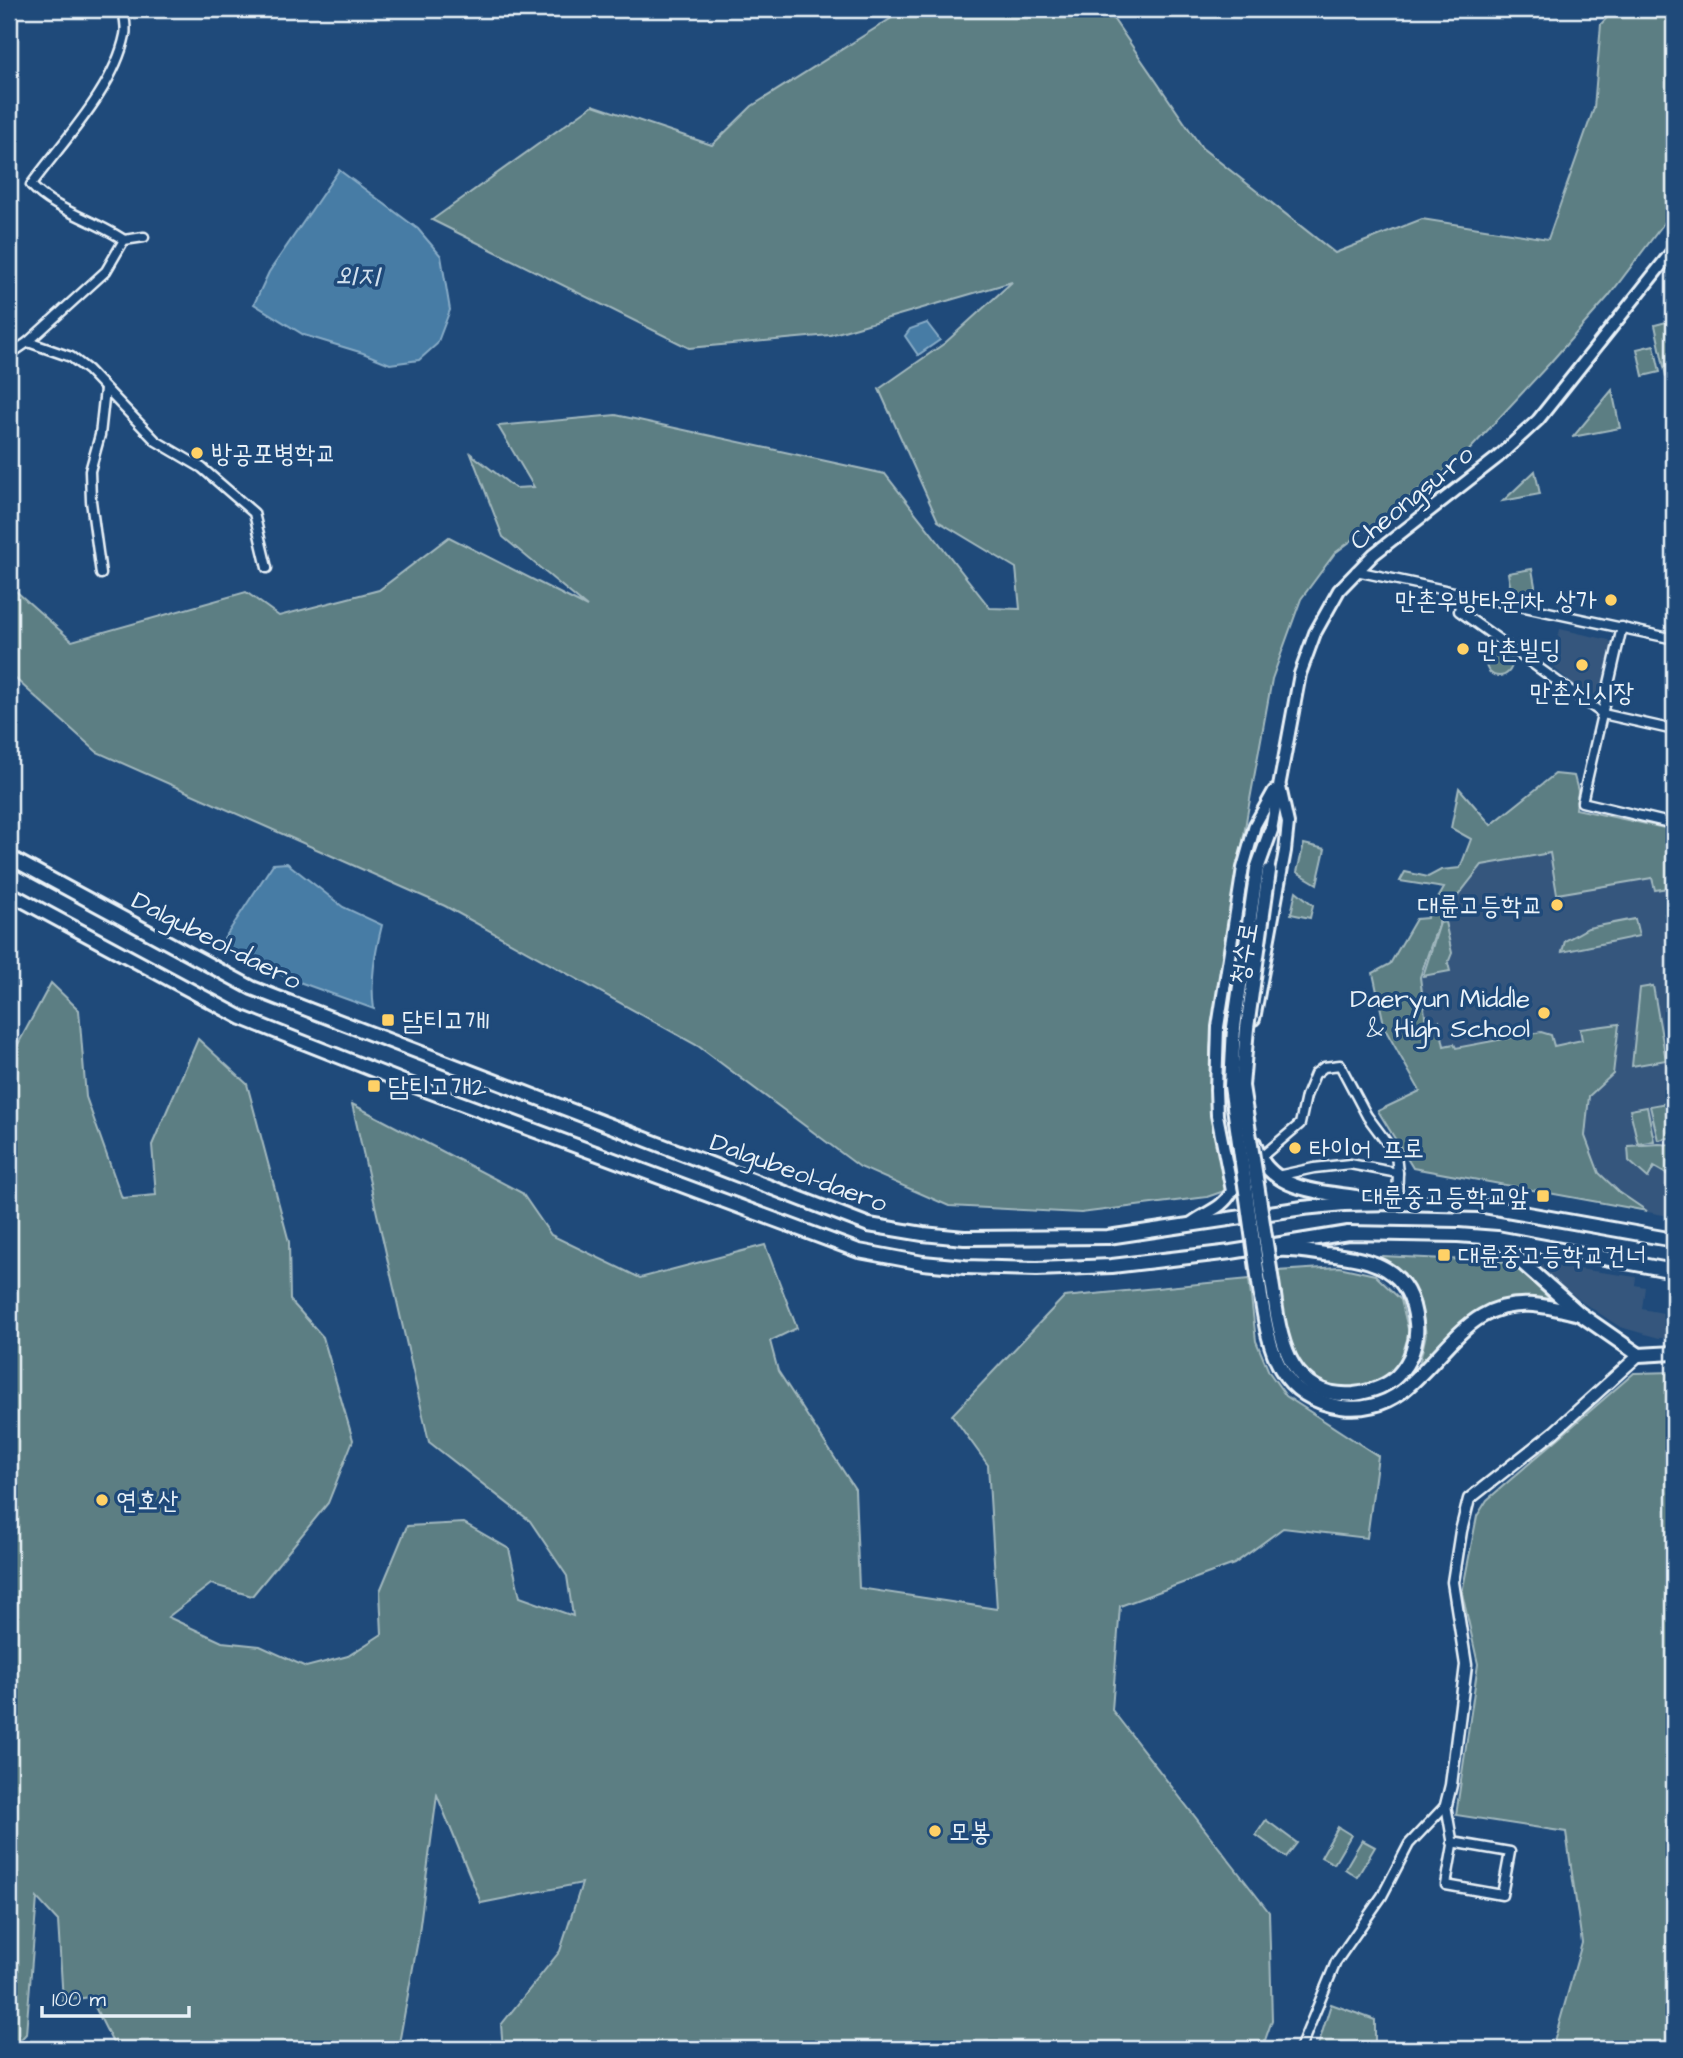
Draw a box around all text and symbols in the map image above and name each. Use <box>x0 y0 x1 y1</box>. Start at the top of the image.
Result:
water label: 외지 <box>334 257 382 296</box>
place label: 방공포병학교 <box>211 436 337 472</box>
street label: Cheongsu-ro <box>1342 436 1483 560</box>
marker: 방공포병학교 <box>189 445 205 461</box>
place label: 만촌우방타운1차 상가 <box>1395 583 1597 619</box>
marker: 만촌우방타운1차 상가 <box>1603 592 1619 608</box>
place label: 만촌빌딩 <box>1477 632 1561 668</box>
marker: 만촌빌딩 <box>1455 641 1471 657</box>
marker: 만촌신시장 <box>1574 657 1590 673</box>
place label: 만촌신시장 <box>1530 675 1634 711</box>
street label: Dalgubeol-daero <box>125 883 308 1001</box>
place label: 대륜고등학교 <box>1417 888 1543 924</box>
marker: 대륜고등학교 <box>1549 897 1565 913</box>
street label: 청수로 <box>1221 919 1267 987</box>
place label: Daeryun Middle & High School <box>1350 981 1530 1049</box>
place label: 담티고개1 <box>402 1003 489 1039</box>
marker: Daeryun Middle & High School <box>1536 1005 1552 1021</box>
marker: 담티고개1 <box>380 1012 396 1028</box>
place label: 담티고개2 <box>388 1069 487 1105</box>
marker: 담티고개2 <box>366 1078 382 1094</box>
street label: Dalgubeol-daero <box>704 1124 892 1224</box>
place label: 타이어 프로 <box>1309 1131 1424 1167</box>
marker: 타이어 프로 <box>1287 1140 1303 1156</box>
place label: 대륜중고등학교앞 <box>1362 1179 1529 1215</box>
marker: 대륜중고등학교앞 <box>1535 1188 1551 1204</box>
place label: 대륜중고등학교건너 <box>1458 1238 1646 1274</box>
marker: 대륜중고등학교건너 <box>1436 1247 1452 1263</box>
place label: 연호산 <box>116 1483 179 1519</box>
marker: 연호산 <box>94 1492 110 1508</box>
place label: 모봉 <box>949 1814 991 1850</box>
marker: 모봉 <box>927 1823 943 1839</box>
scale bar <box>42 1974 189 2018</box>
text: 100 m <box>52 1985 107 2014</box>

